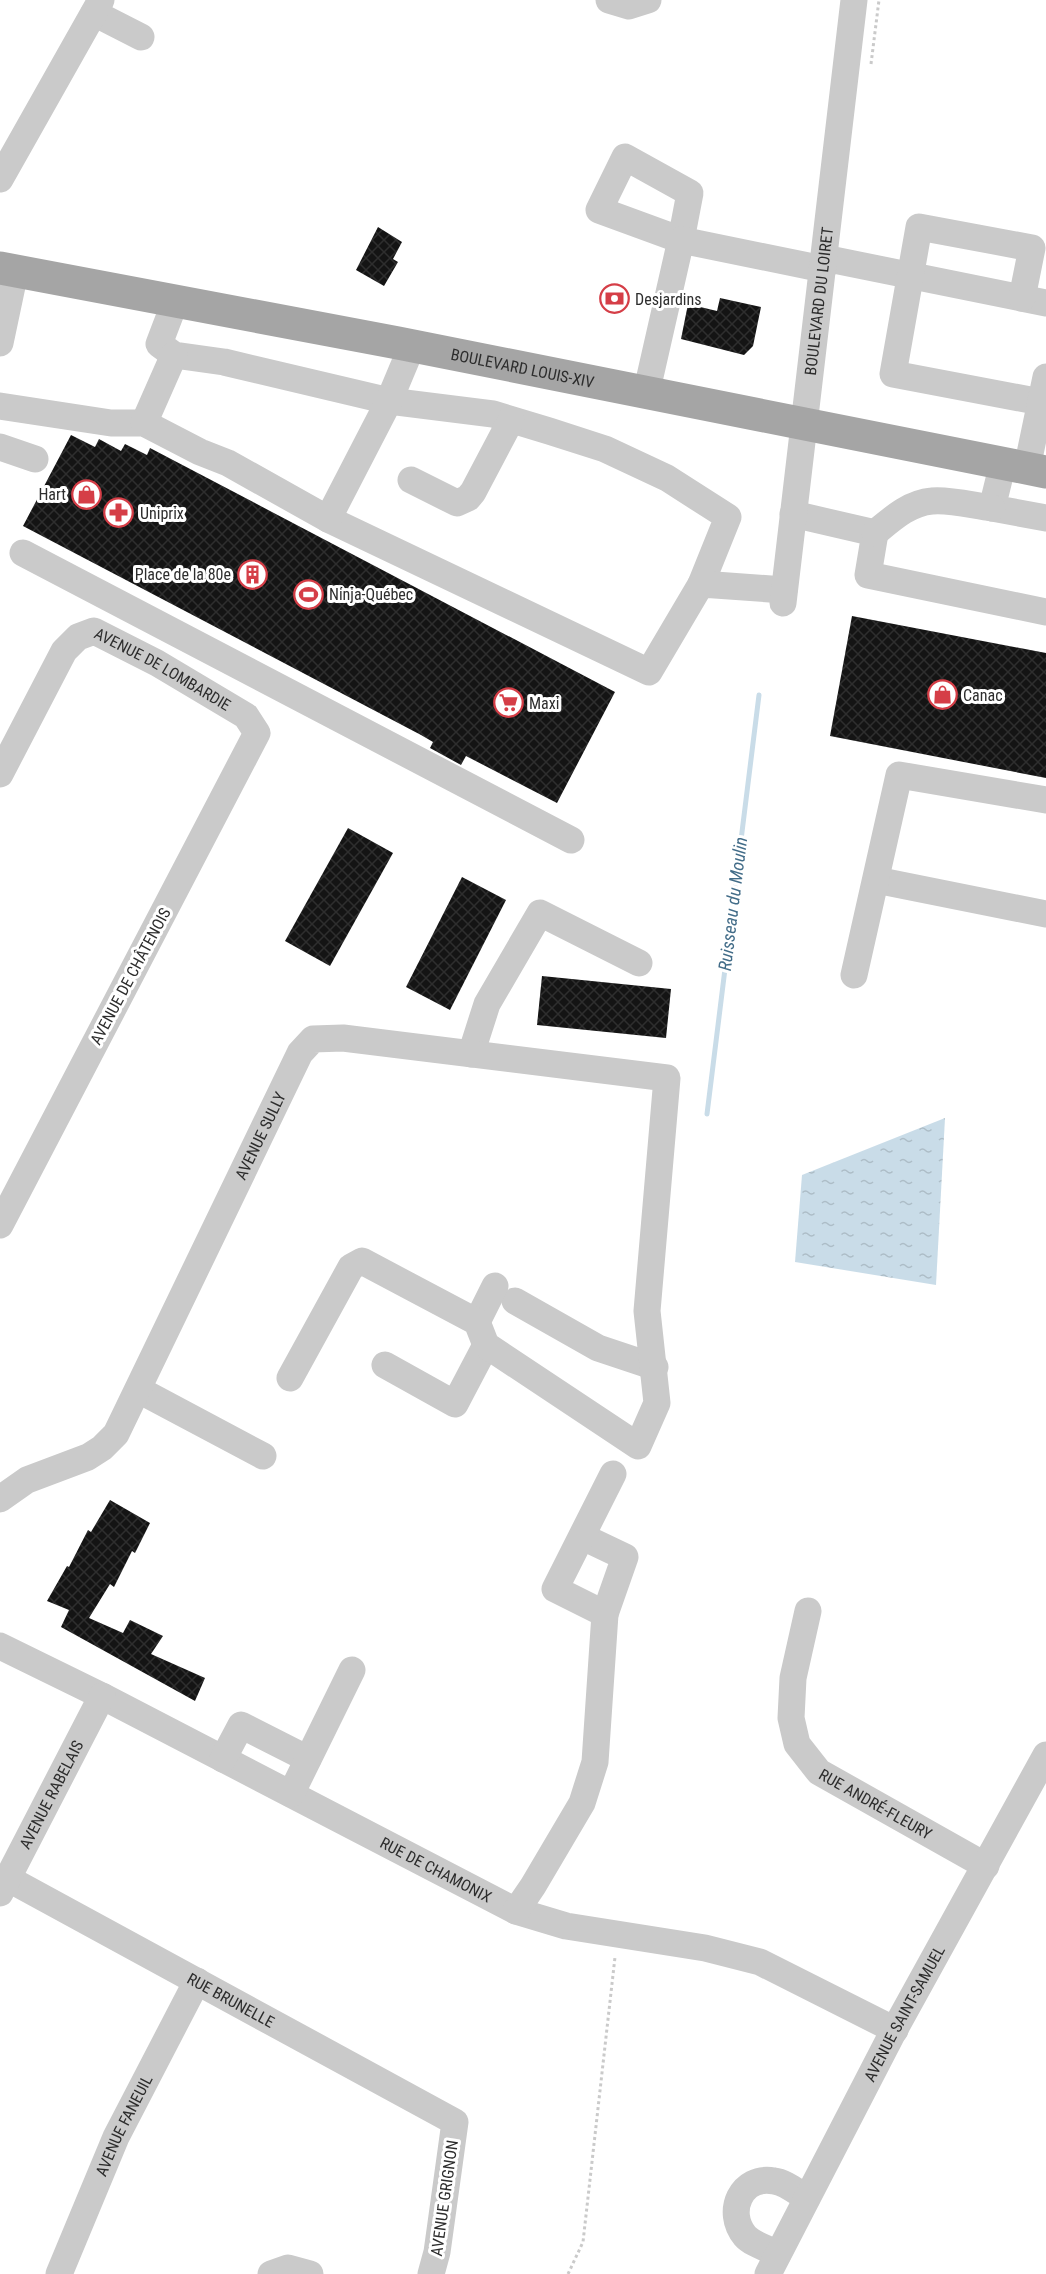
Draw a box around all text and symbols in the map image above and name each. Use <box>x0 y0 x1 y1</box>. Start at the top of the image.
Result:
street label: BOULEVARD DU LOIRET <box>801 226 837 376</box>
bank icon: Desjardins <box>598 283 630 315</box>
place label: Desjardins <box>635 290 702 309</box>
street label: BOULEVARD LOUIS-XIV <box>449 345 596 392</box>
shop icon: Hart <box>71 478 103 510</box>
place label: Hart <box>38 485 66 504</box>
pharmacy icon: Uniprix <box>103 497 135 529</box>
place label: Uniprix <box>140 504 184 523</box>
building icon: Place de la 80e <box>236 558 268 590</box>
place label: Place de la 80e <box>135 565 231 584</box>
sports icon: Ninja-Québec <box>292 578 324 610</box>
place label: Ninja-Québec <box>329 585 413 604</box>
street label: AVENUE DE LOMBARDIE <box>91 624 234 715</box>
shop icon: Canac <box>926 679 958 711</box>
place label: Canac <box>963 686 1003 705</box>
supermarket icon: Maxi <box>492 687 524 719</box>
place label: Maxi <box>529 694 559 713</box>
water label: Ruisseau du Moulin <box>714 836 751 972</box>
street label: AVENUE DE CHÂTENOIS <box>86 905 175 1048</box>
street label: AVENUE SULLY <box>231 1088 290 1183</box>
street label: AVENUE RABELAIS <box>16 1737 87 1852</box>
street label: RUE ANDRÉ-FLEURY <box>816 1765 936 1844</box>
street label: RUE DE CHAMONIX <box>377 1833 495 1907</box>
street label: AVENUE SAINT-SAMUEL <box>860 1942 949 2085</box>
street label: RUE BRUNELLE <box>184 1969 278 2032</box>
street label: AVENUE FANEUIL <box>92 2072 157 2179</box>
street label: AVENUE GRIGNON <box>427 2139 462 2257</box>

